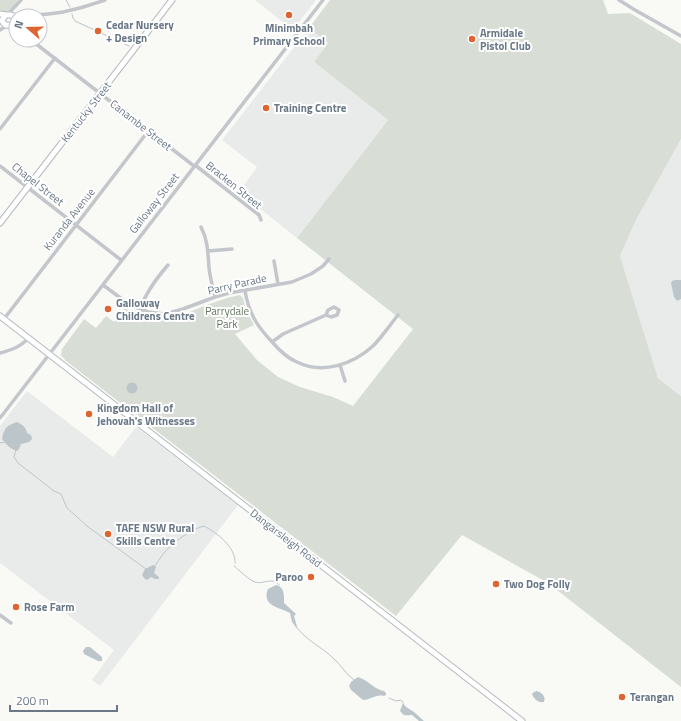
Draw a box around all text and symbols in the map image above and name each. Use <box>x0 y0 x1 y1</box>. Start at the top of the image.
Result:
north arrow <box>8 8 48 48</box>
marker: Minimbah Primary School <box>284 10 294 20</box>
place label: Cedar Nursery + Design <box>106 17 174 46</box>
text: N <box>10 18 27 31</box>
place label: Minimbah Primary School <box>253 20 325 49</box>
place label: Armidale Pistol Club <box>480 25 531 54</box>
marker: Cedar Nursery + Design <box>93 26 103 36</box>
marker: Armidale Pistol Club <box>467 34 477 44</box>
street label: Kentucky Street <box>57 78 115 146</box>
street label: Canambe Street <box>107 96 175 154</box>
place label: Training Centre <box>274 100 347 116</box>
marker: Training Centre <box>261 103 271 113</box>
street label: Bracken Street <box>202 157 266 213</box>
street label: Chapel Street <box>9 159 67 209</box>
street label: Galloway Street <box>125 169 183 237</box>
street label: Kuranda Avenue <box>40 184 99 254</box>
street label: Parry Parade <box>206 269 268 299</box>
place label: Galloway Childrens Centre <box>116 295 195 324</box>
park label: Parrydale Park <box>205 303 250 332</box>
marker: Galloway Childrens Centre <box>103 304 113 314</box>
place label: Kingdom Hall of Jehovah's Witnesses <box>97 400 195 429</box>
marker: Kingdom Hall of Jehovah's Witnesses <box>84 409 94 419</box>
street label: Dangarsleigh Road <box>247 505 325 571</box>
place label: TAFE NSW Rural Skills Centre <box>116 520 194 549</box>
marker: TAFE NSW Rural Skills Centre <box>103 529 113 539</box>
place label: Paroo <box>275 569 303 585</box>
marker: Paroo <box>306 572 316 582</box>
place label: Two Dog Folly <box>504 576 571 592</box>
marker: Two Dog Folly <box>491 579 501 589</box>
place label: Rose Farm <box>24 599 74 615</box>
marker: Rose Farm <box>11 602 21 612</box>
scale bar <box>10 687 117 713</box>
place label: Terangan <box>630 689 674 705</box>
text: 200 m <box>16 691 49 710</box>
marker: Terangan <box>617 692 627 702</box>

